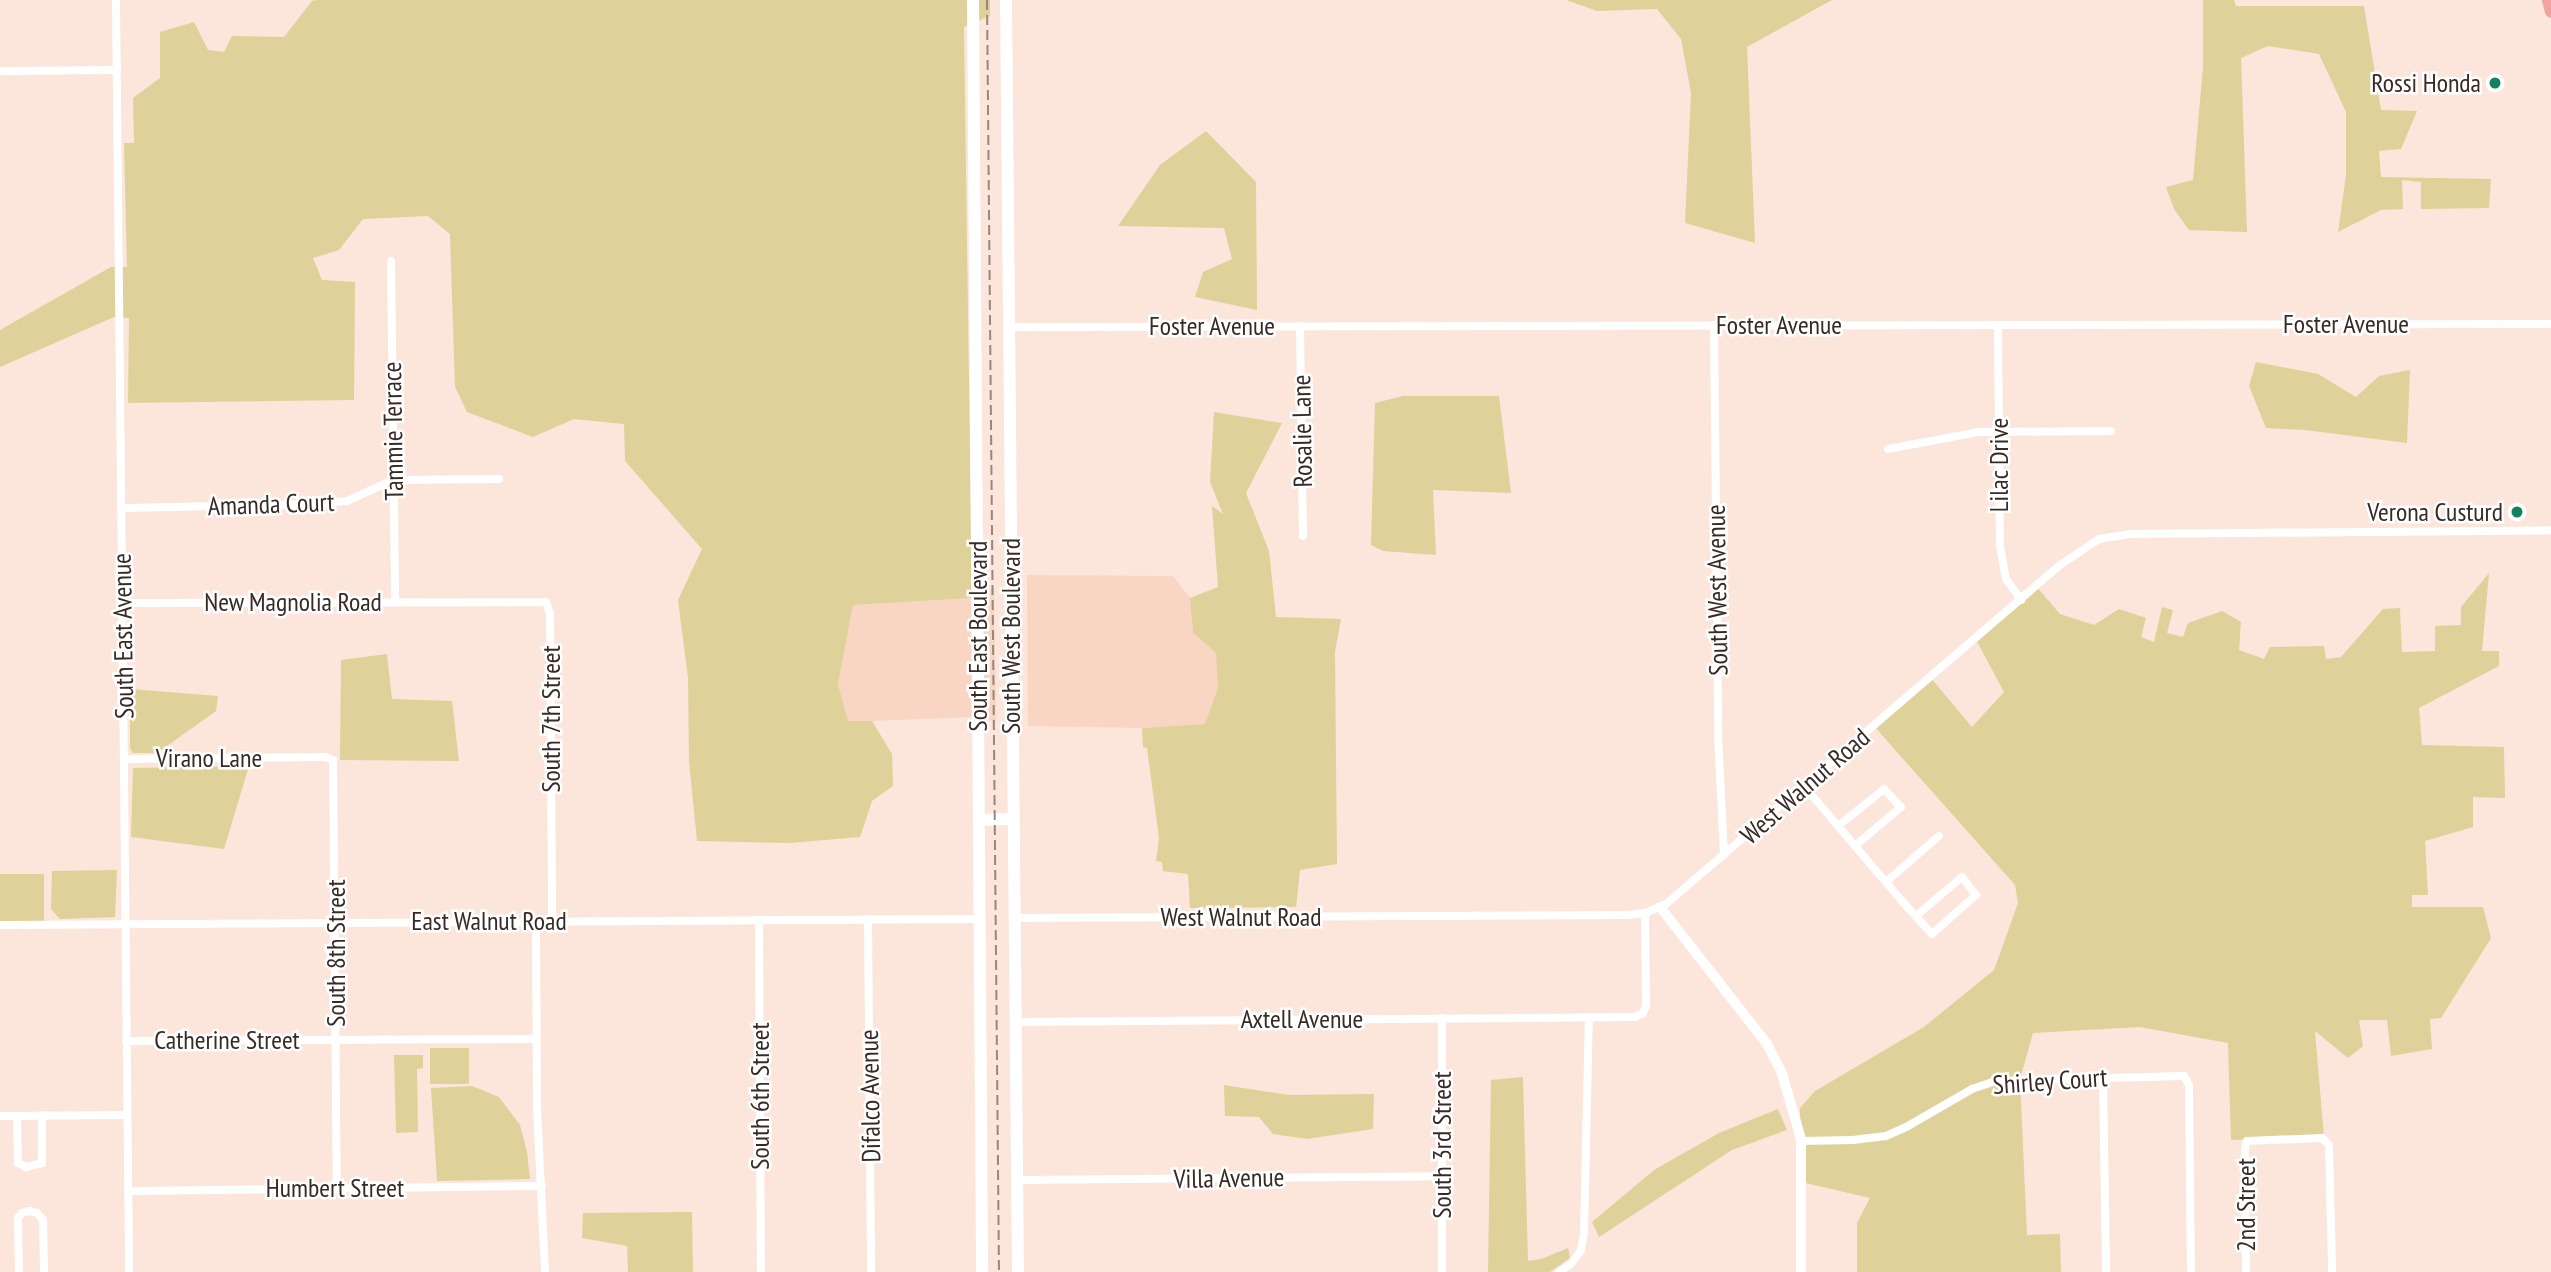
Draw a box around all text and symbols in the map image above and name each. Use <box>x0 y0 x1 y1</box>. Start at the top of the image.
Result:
place label: Rossi Honda <box>2371 67 2481 99</box>
marker: Rossi Honda <box>2487 75 2503 91</box>
street label: Foster Avenue <box>2283 308 2409 340</box>
street label: Foster Avenue <box>1716 309 1842 341</box>
street label: Foster Avenue <box>1149 310 1275 342</box>
street label: Tammie Terrace <box>376 361 410 501</box>
street label: Rosalie Lane <box>1285 374 1319 488</box>
street label: Lilac Drive <box>1983 418 2015 512</box>
street label: Amanda Court <box>207 486 335 522</box>
place label: Verona Custurd <box>2367 496 2503 528</box>
street label: South West Avenue <box>1700 504 1734 676</box>
marker: Verona Custurd <box>2509 504 2525 520</box>
street label: South West Boulevard <box>995 538 1027 734</box>
street label: South East Boulevard <box>962 541 994 731</box>
street label: South East Avenue <box>106 552 140 720</box>
street label: New Magnolia Road <box>204 586 382 618</box>
street label: South 7th Street <box>535 645 567 793</box>
street label: West Walnut Road <box>1734 721 1876 851</box>
street label: Virano Lane <box>156 742 262 774</box>
street label: South 8th Street <box>320 879 352 1027</box>
street label: West Walnut Road <box>1160 901 1322 933</box>
street label: East Walnut Road <box>411 905 567 937</box>
street label: Axtell Avenue <box>1240 1003 1364 1035</box>
street label: South 6th Street <box>744 1022 776 1170</box>
street label: Catherine Street <box>154 1024 300 1056</box>
street label: Difalco Avenue <box>853 1029 887 1163</box>
street label: Shirley Court <box>1991 1061 2109 1101</box>
street label: South 3rd Street <box>1426 1071 1458 1219</box>
street label: 2nd Street <box>2230 1158 2262 1252</box>
street label: Villa Avenue <box>1173 1161 1285 1195</box>
street label: Humbert Street <box>266 1172 404 1204</box>

